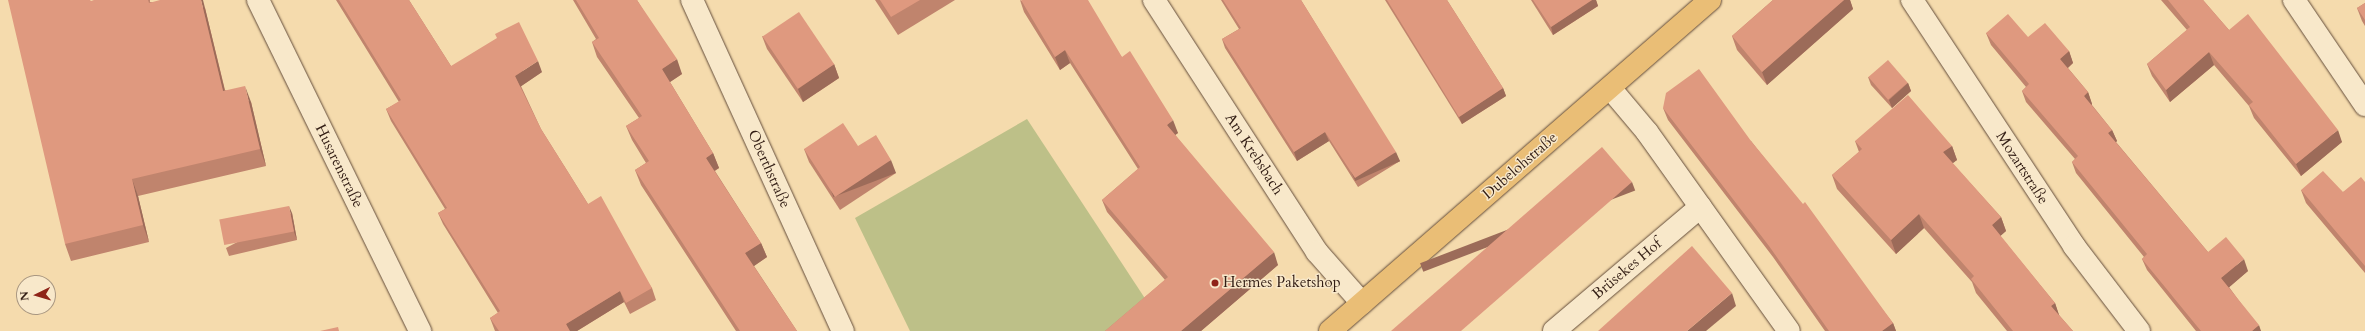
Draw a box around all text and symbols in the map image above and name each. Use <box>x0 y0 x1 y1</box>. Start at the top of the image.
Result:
street label: Am Krebsbach <box>1221 110 1287 198</box>
street label: Husarenstraße <box>311 121 367 211</box>
street label: Oberthstraße <box>744 127 794 211</box>
street label: Mozartstraße <box>1992 128 2052 208</box>
street label: Dubelohstraße <box>1479 129 1561 203</box>
street label: Brüsekes Hof <box>1589 235 1665 303</box>
place label: Hermes Paketshop <box>1223 274 1341 292</box>
north arrow <box>16 275 56 315</box>
marker: Hermes Paketshop <box>1210 278 1220 288</box>
text: N <box>17 291 32 301</box>

